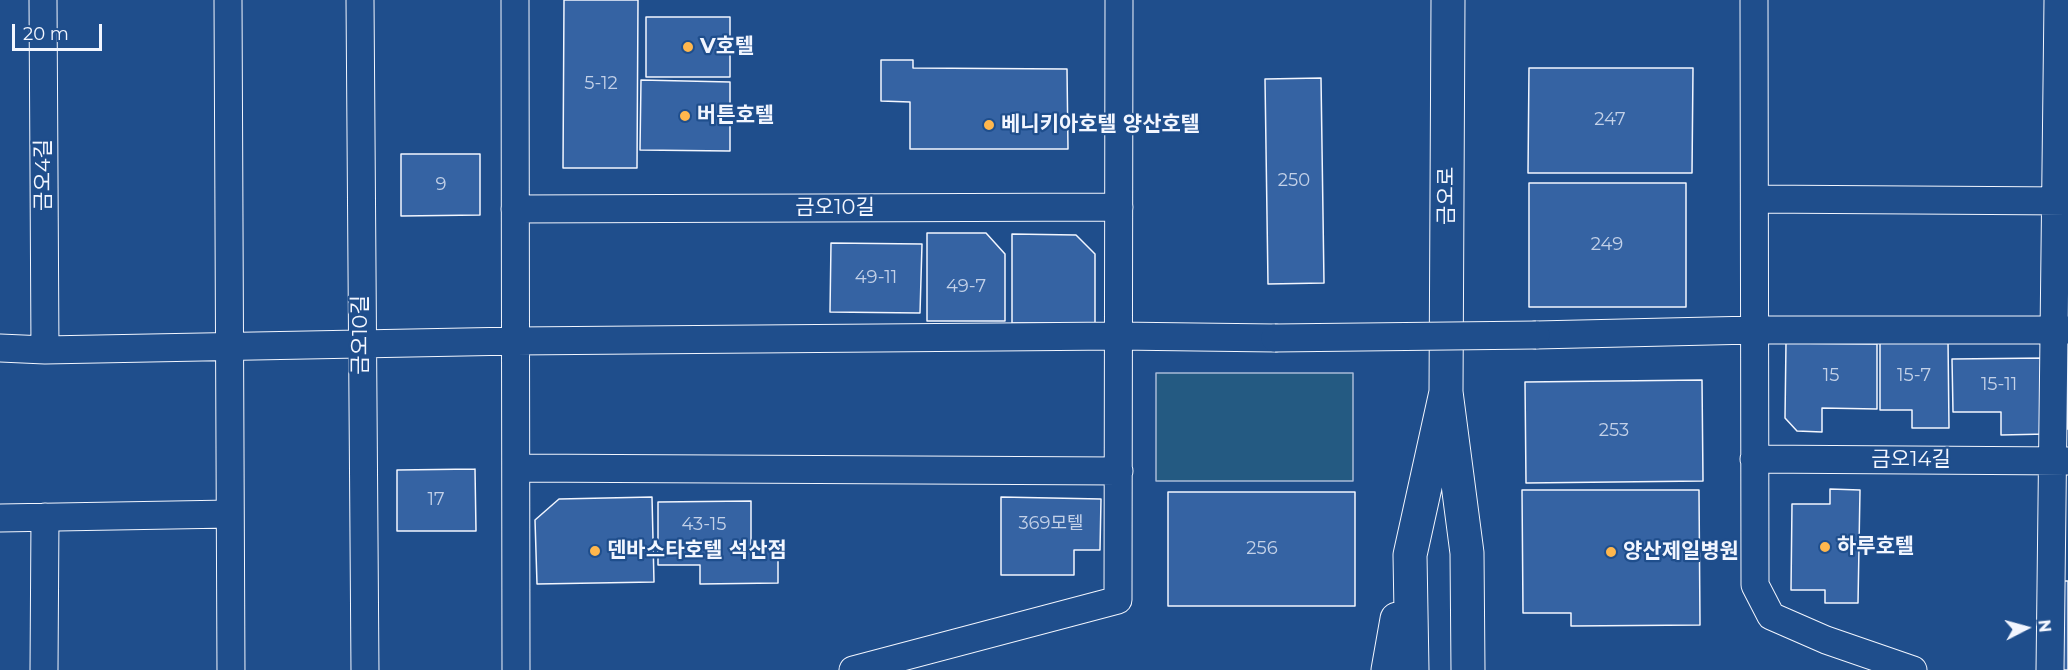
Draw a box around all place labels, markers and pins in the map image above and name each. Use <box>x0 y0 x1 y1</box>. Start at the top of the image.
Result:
place label: V호텔 <box>700 34 754 60</box>
marker: V호텔 <box>681 40 695 54</box>
place label: 버튼호텔 <box>697 103 774 129</box>
marker: 버튼호텔 <box>678 109 692 123</box>
place label: 베니키아호텔 양산호텔 <box>1001 112 1200 138</box>
marker: 베니키아호텔 양산호텔 <box>982 118 996 132</box>
place label: 하루호텔 <box>1837 534 1914 560</box>
place label: 덴바스타호텔 석산점 <box>607 538 787 564</box>
place label: 양산제일병원 <box>1623 539 1739 565</box>
marker: 하루호텔 <box>1818 540 1832 554</box>
marker: 덴바스타호텔 석산점 <box>588 544 602 558</box>
marker: 양산제일병원 <box>1604 545 1618 559</box>

